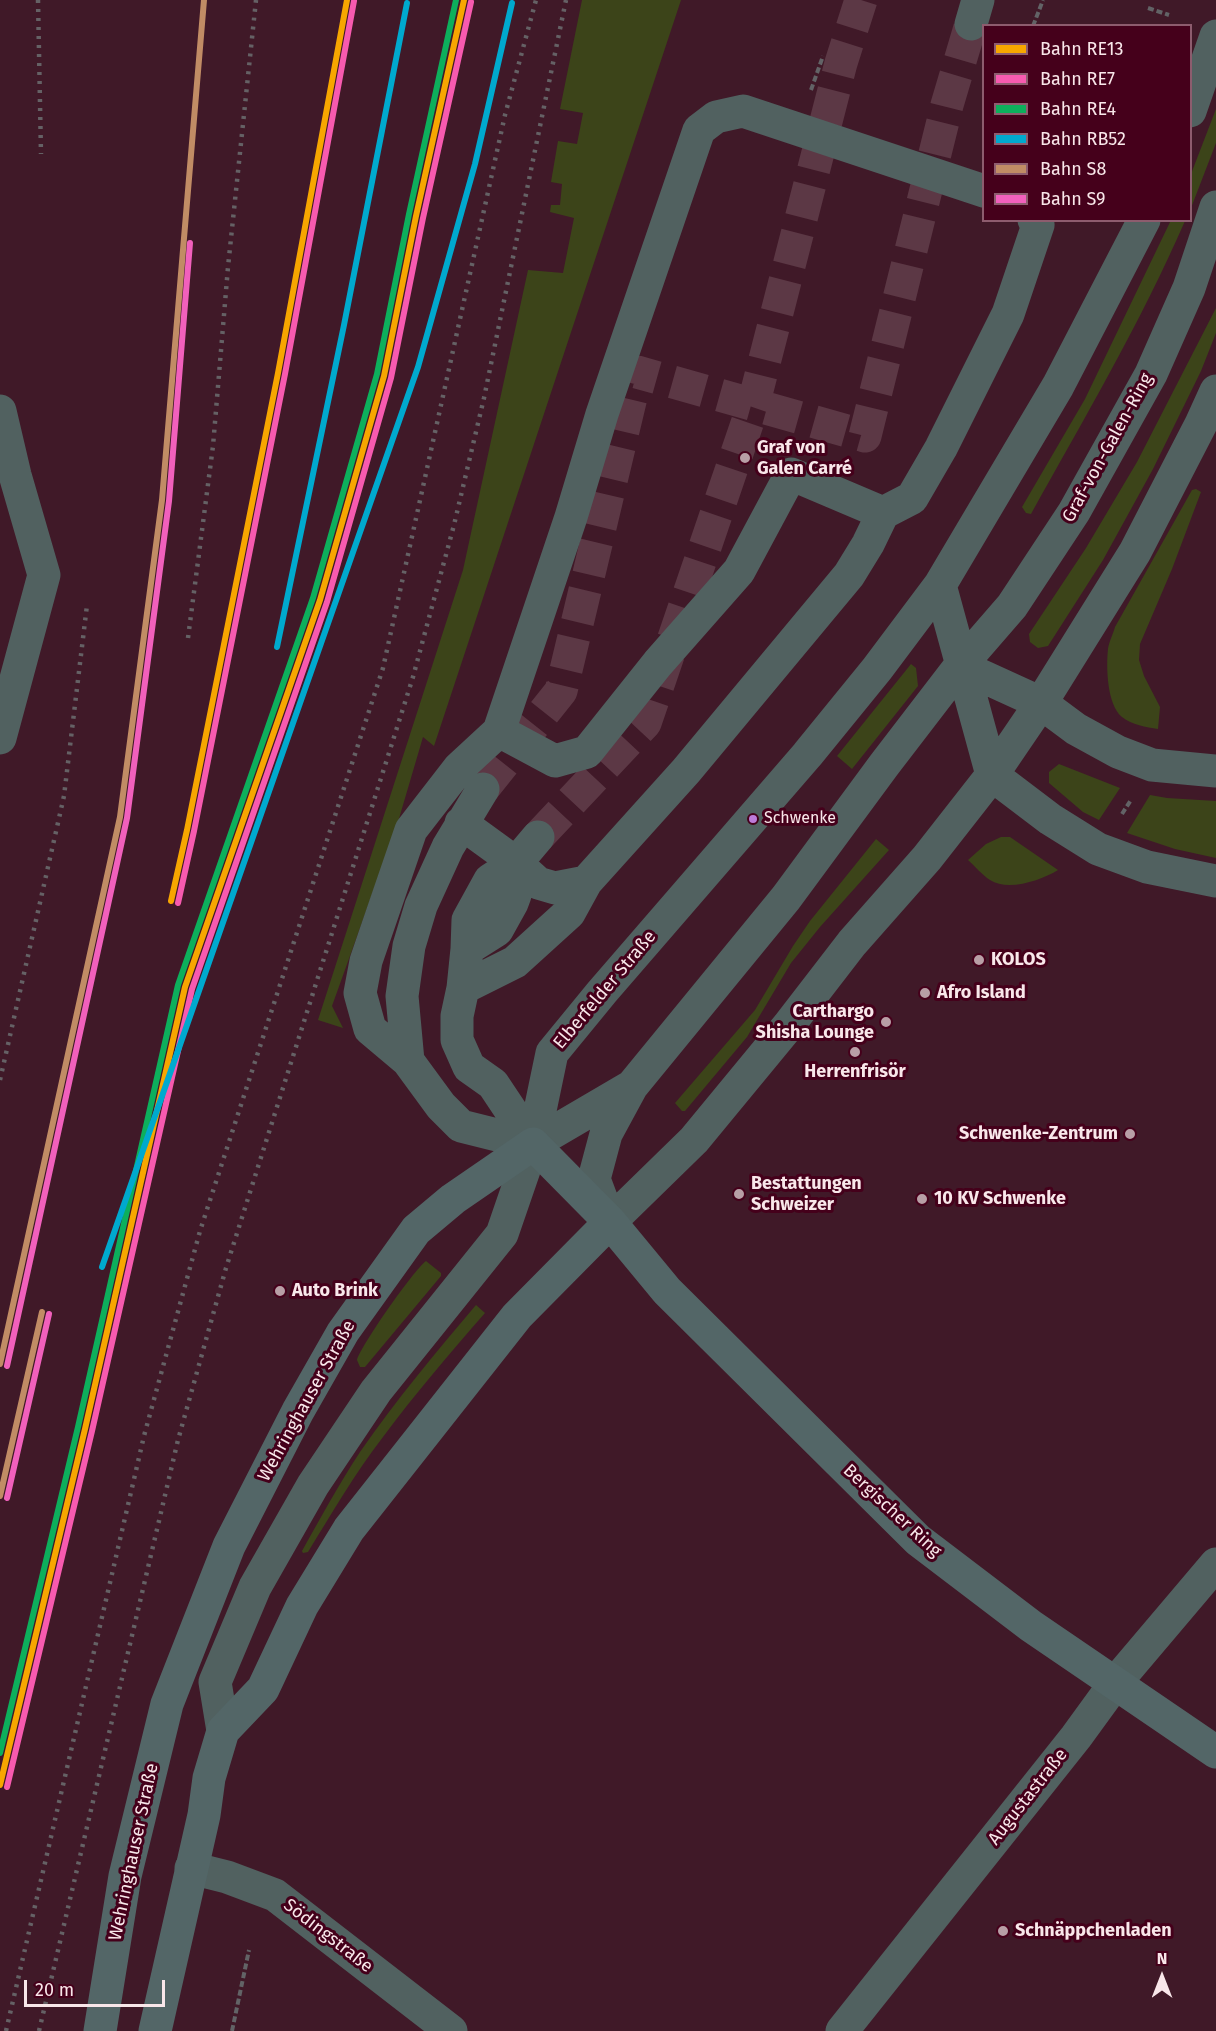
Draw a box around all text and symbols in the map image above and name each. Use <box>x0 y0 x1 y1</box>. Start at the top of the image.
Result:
legend <box>982 24 1192 222</box>
text: Bahn RE13 <box>1040 38 1123 60</box>
text: Bahn RE7 <box>1040 68 1115 90</box>
text: Bahn RE4 <box>1040 98 1116 120</box>
text: Bahn RB52 <box>1040 128 1126 150</box>
text: Bahn S8 <box>1040 158 1106 180</box>
text: Bahn S9 <box>1040 188 1106 210</box>
street label: Graf-von-Galen-Ring <box>1058 370 1158 526</box>
place label: Graf von Galen Carré <box>757 437 852 480</box>
marker: Graf von Galen Carré <box>738 451 752 465</box>
place label: Schwenke <box>764 809 836 829</box>
marker: Schwenke <box>747 813 759 825</box>
street label: Elberfelder Straße <box>549 926 661 1054</box>
place label: KOLOS <box>991 949 1046 971</box>
marker: KOLOS <box>972 953 986 967</box>
place label: Afro Island <box>937 982 1026 1004</box>
marker: Afro Island <box>918 986 932 1000</box>
place label: Carthargo Shisha Lounge <box>756 1001 874 1044</box>
marker: Carthargo Shisha Lounge <box>879 1015 893 1029</box>
marker: Herrenfrisör <box>848 1045 862 1059</box>
place label: Herrenfrisör <box>804 1061 906 1083</box>
place label: Schwenke-Zentrum <box>959 1123 1118 1145</box>
marker: Schwenke-Zentrum <box>1123 1127 1137 1141</box>
place label: Bestattungen Schweizer <box>751 1173 862 1216</box>
marker: Bestattungen Schweizer <box>732 1187 746 1201</box>
place label: 10 KV Schwenke <box>934 1188 1066 1210</box>
marker: 10 KV Schwenke <box>915 1192 929 1206</box>
place label: Auto Brink <box>292 1280 378 1302</box>
marker: Auto Brink <box>273 1284 287 1298</box>
street label: Wehringhauser Straße <box>254 1317 360 1485</box>
street label: Bergischer Ring <box>838 1460 946 1562</box>
street label: Augustastraße <box>984 1745 1072 1849</box>
street label: Wehringhauser Straße <box>105 1761 163 1943</box>
street label: Södingstraße <box>279 1894 377 1978</box>
place label: Schnäppchenladen <box>1015 1920 1172 1942</box>
marker: Schnäppchenladen <box>996 1924 1010 1938</box>
north arrow <box>1132 1947 1192 2007</box>
text: N <box>1157 1949 1167 1968</box>
scale bar <box>27 1968 168 2006</box>
text: 20 m <box>35 1979 74 2001</box>

